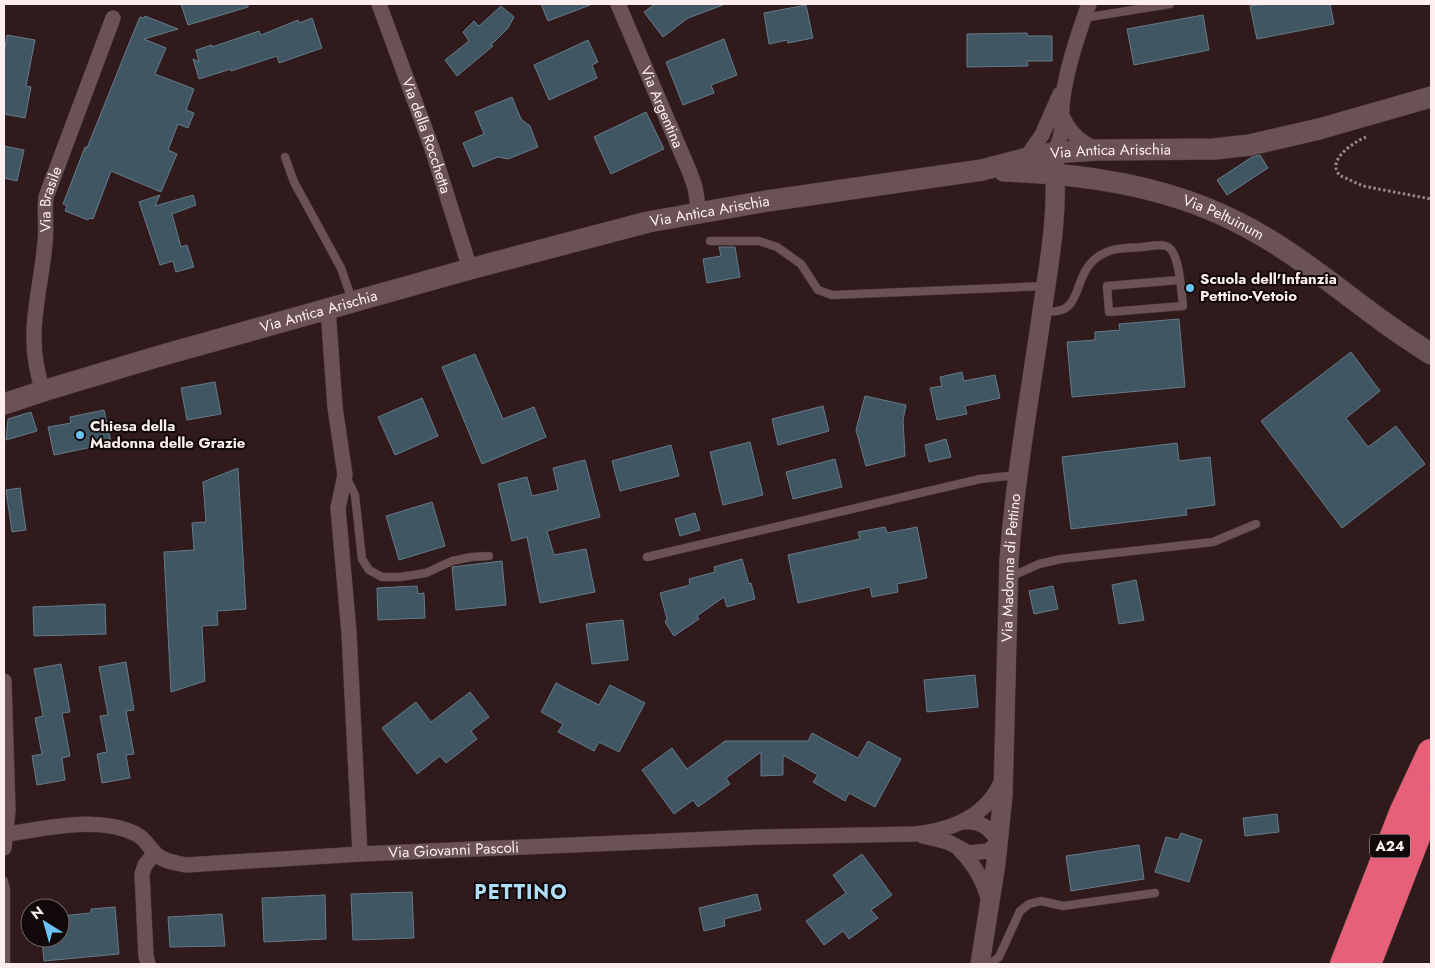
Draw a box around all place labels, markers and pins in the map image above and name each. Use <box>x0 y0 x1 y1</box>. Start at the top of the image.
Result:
place label: Scuola dell'Infanzia Pettino-Vetoio <box>1200 268 1337 307</box>
marker: Scuola dell'Infanzia Pettino-Vetoio <box>1184 282 1196 294</box>
place label: Chiesa della Madonna delle Grazie <box>90 415 246 454</box>
marker: Chiesa della Madonna delle Grazie <box>74 429 86 441</box>

